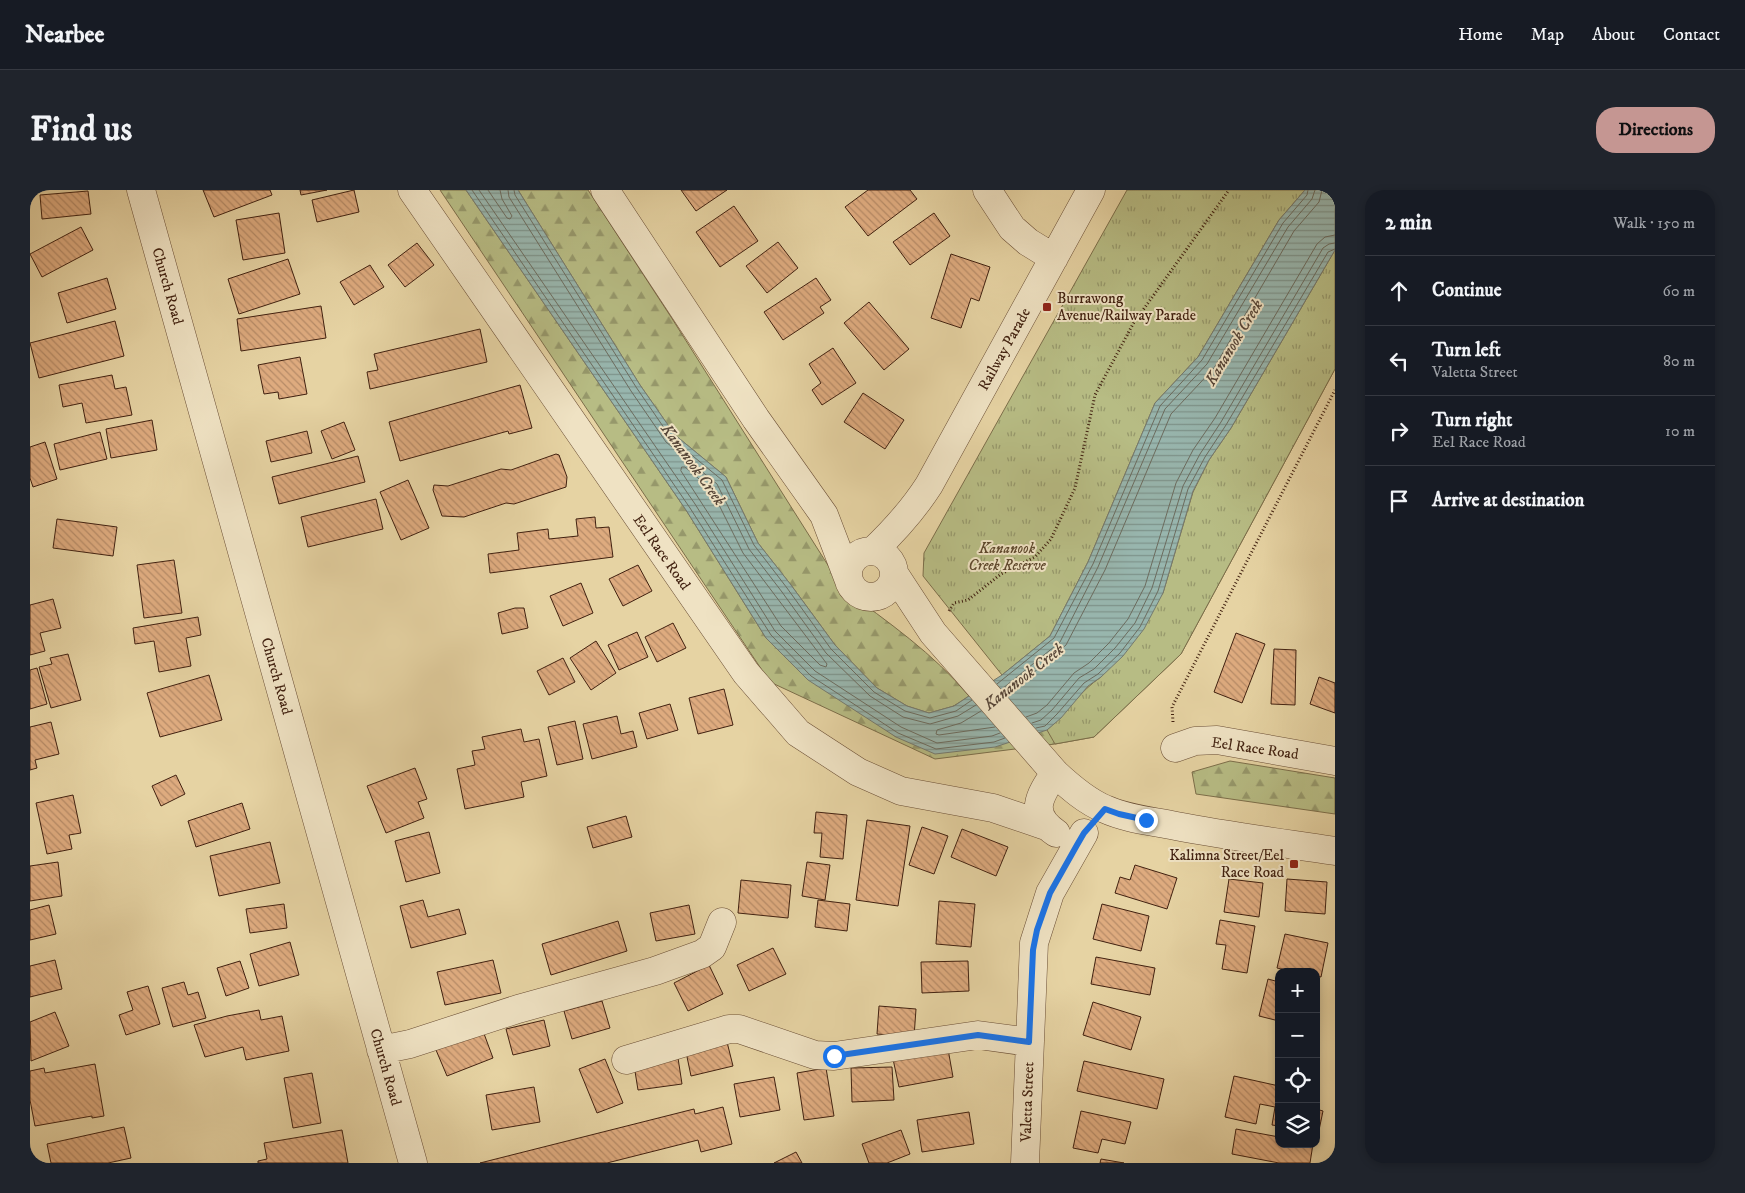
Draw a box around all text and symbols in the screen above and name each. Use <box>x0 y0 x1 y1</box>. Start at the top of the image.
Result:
text: Nearbee <box>25 20 104 50</box>
text: Home <box>1458 24 1503 46</box>
text: Map <box>1531 24 1564 46</box>
text: About <box>1592 24 1635 46</box>
text: Contact <box>1663 24 1720 46</box>
button: Directions <box>1596 107 1715 153</box>
text: Find us <box>30 108 132 152</box>
text: 2 min <box>1385 210 1432 236</box>
text: Walk · 150 m <box>1613 213 1695 233</box>
street label: Church Road <box>147 245 188 327</box>
icon: ahead <box>1385 277 1413 305</box>
text: Continue <box>1432 279 1502 302</box>
text: 60 m <box>1663 281 1695 301</box>
place label: Burrawong Avenue/Railway Parade <box>1057 289 1196 325</box>
water label: Kananook Creek <box>1200 296 1267 390</box>
marker: Burrawong Avenue/Railway Parade <box>1041 301 1053 313</box>
street label: Railway Parade <box>974 305 1035 394</box>
text: Turn left <box>1432 339 1501 362</box>
icon: left <box>1385 347 1413 375</box>
text: 80 m <box>1663 351 1695 371</box>
text: Valetta Street <box>1432 362 1518 382</box>
text: Turn right <box>1432 409 1512 432</box>
icon: right <box>1385 417 1413 445</box>
water label: Kananook Creek <box>656 419 730 510</box>
text: 10 m <box>1665 421 1695 441</box>
text: Eel Race Road <box>1432 432 1526 452</box>
icon: arrive <box>1385 487 1413 515</box>
text: Arrive at destination <box>1432 489 1584 512</box>
street label: Eel Race Road <box>629 511 695 594</box>
park label: Kananook Creek Reserve <box>968 539 1047 575</box>
street label: Church Road <box>256 635 297 717</box>
water label: Kananook Creek <box>979 639 1068 715</box>
street label: Eel Race Road <box>1210 733 1300 764</box>
route end <box>1135 809 1158 832</box>
place label: Kalimna Street/Eel Race Road <box>1169 846 1285 882</box>
marker: Kalimna Street/Eel Race Road <box>1288 858 1300 870</box>
map controls <box>1275 968 1320 1148</box>
button: + <box>1275 968 1320 1013</box>
button: − <box>1275 1013 1320 1058</box>
street label: Church Road <box>365 1026 406 1108</box>
route start <box>823 1045 846 1068</box>
button: locate <box>1275 1058 1320 1103</box>
street label: Valetta Street <box>1017 1061 1038 1143</box>
button: layers <box>1275 1103 1320 1148</box>

